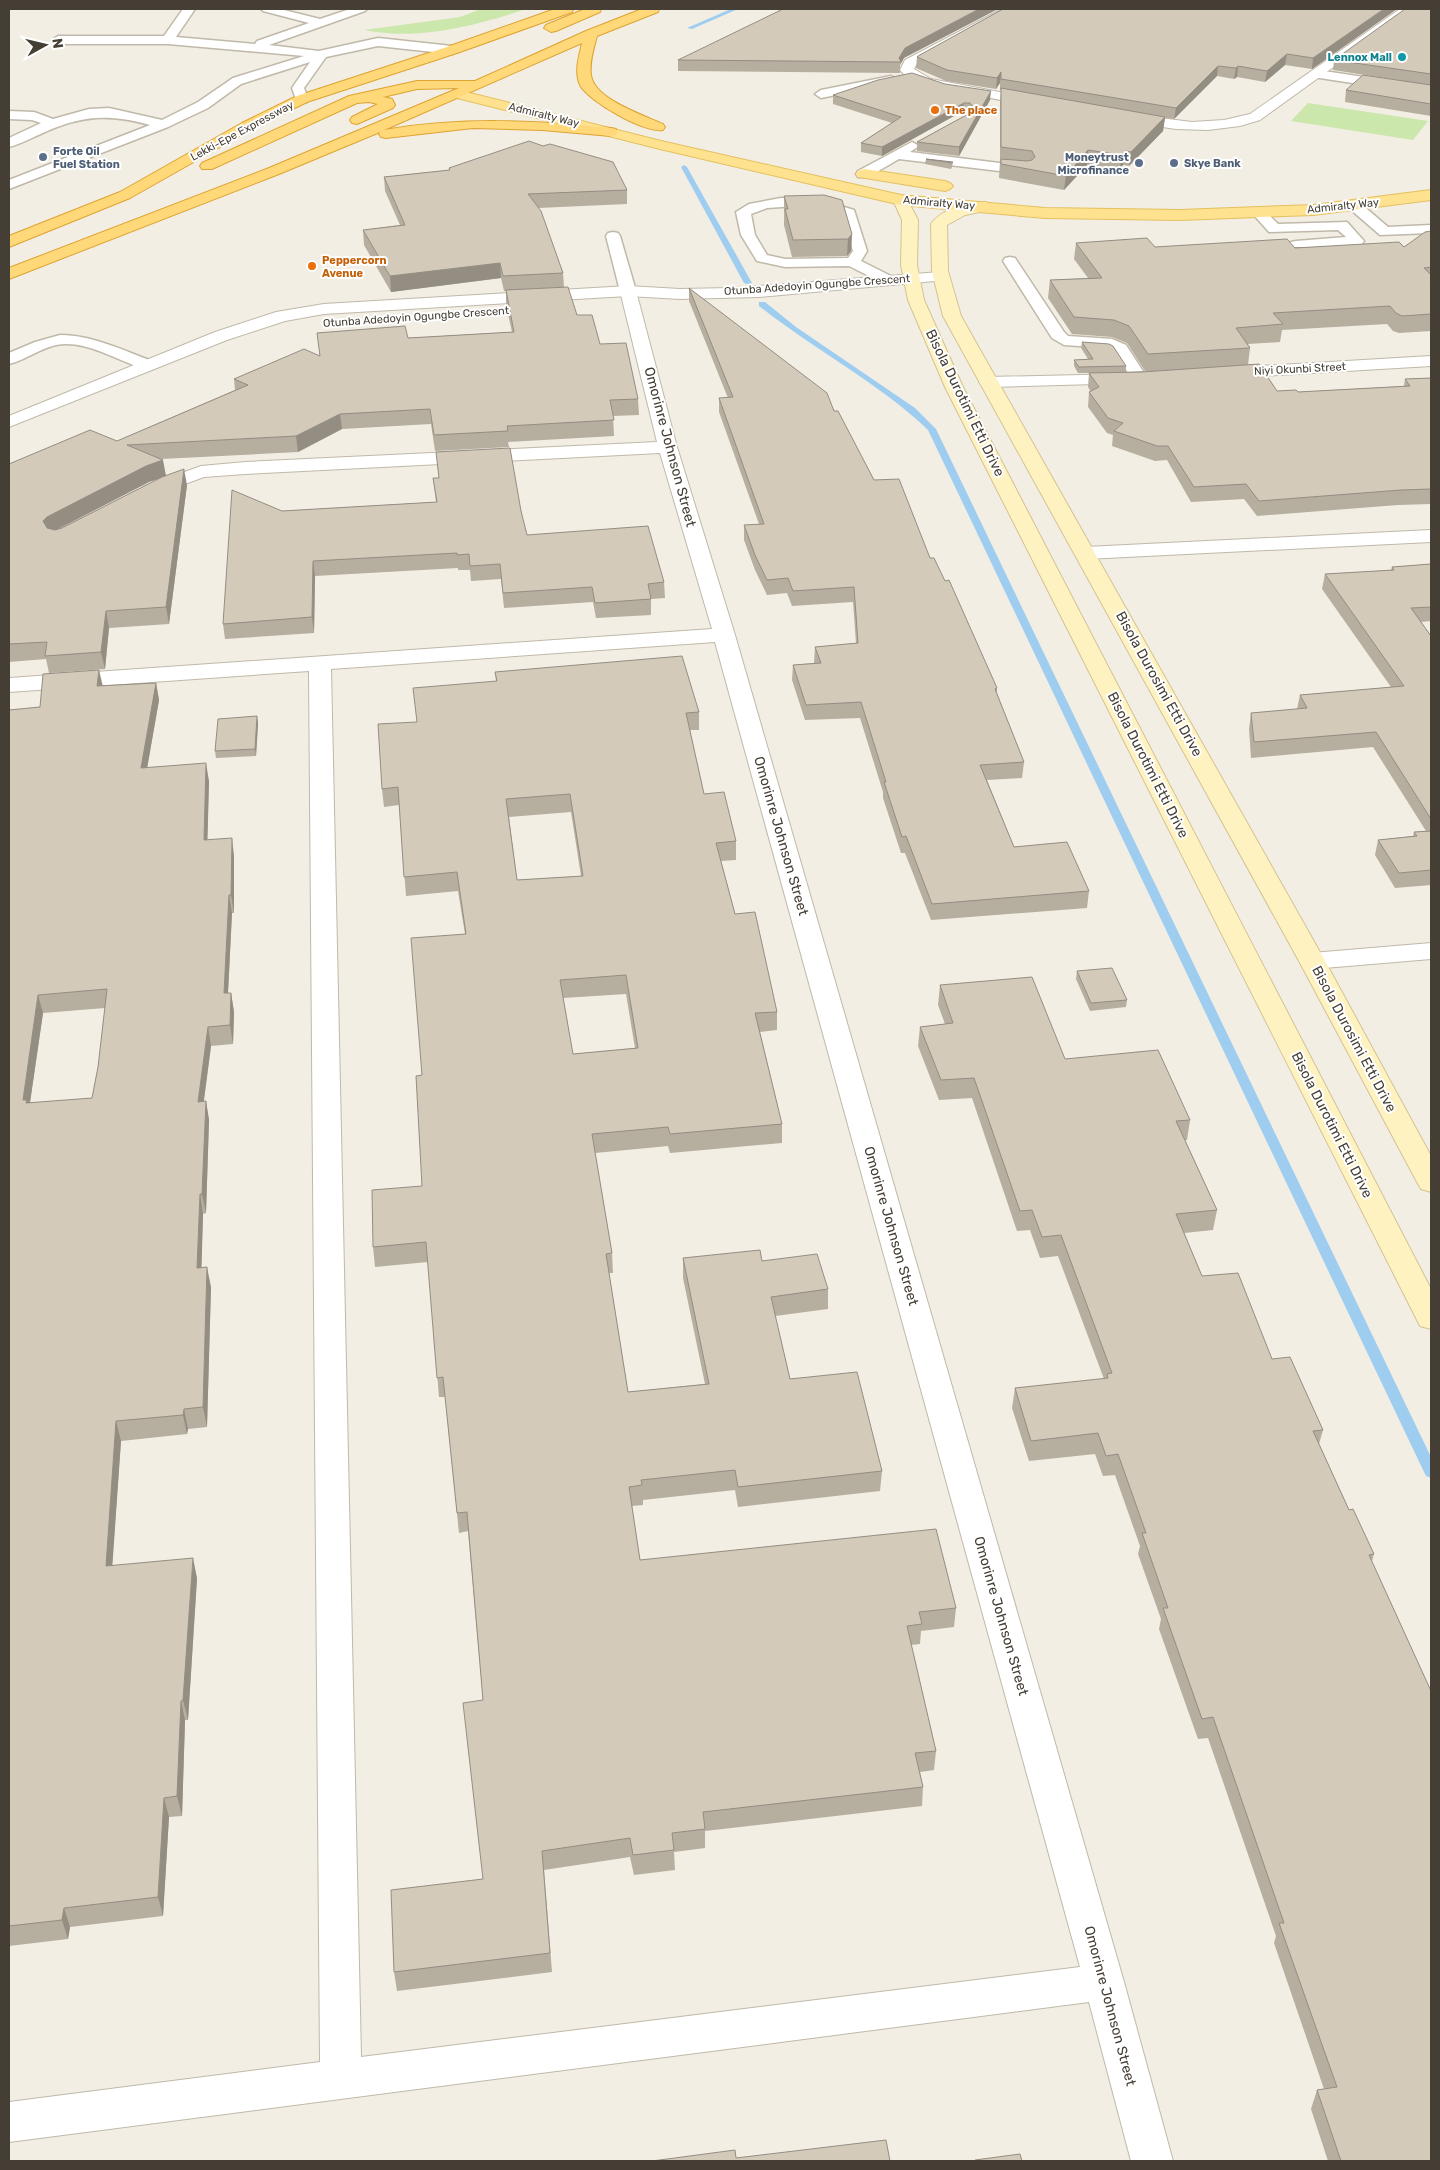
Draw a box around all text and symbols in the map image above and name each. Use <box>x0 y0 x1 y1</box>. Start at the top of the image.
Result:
north arrow <box>20 20 70 70</box>
text: N <box>48 37 66 49</box>
place label: Lennox Mall <box>1328 51 1392 64</box>
marker: Lennox Mall <box>1396 51 1408 63</box>
street label: Lekki-Epe Expressway <box>188 98 296 164</box>
street label: Admiralty Way <box>507 100 581 130</box>
marker: The place <box>929 104 941 116</box>
place label: The place <box>945 104 998 117</box>
place label: Forte Oil Fuel Station <box>53 145 120 171</box>
marker: Forte Oil Fuel Station <box>37 151 49 163</box>
place label: Moneytrust Microfinance <box>1058 151 1129 177</box>
marker: Moneytrust Microfinance <box>1133 157 1145 169</box>
marker: Skye Bank <box>1168 157 1180 169</box>
place label: Skye Bank <box>1184 157 1241 170</box>
street label: Admiralty Way <box>902 193 976 213</box>
street label: Admiralty Way <box>1306 196 1380 216</box>
place label: Peppercorn Avenue <box>322 254 387 280</box>
marker: Peppercorn Avenue <box>306 260 318 272</box>
street label: Otunba Adedoyin Ogungbe Crescent <box>724 272 911 298</box>
street label: Otunba Adedoyin Ogungbe Crescent <box>323 304 510 330</box>
street label: Bisola Durotimi Etti Drive <box>922 327 1008 480</box>
street label: Niyi Okunbi Street <box>1254 360 1347 378</box>
street label: Omorinre Johnson Street <box>640 365 700 529</box>
street label: Bisola Durosimi Etti Drive <box>1112 608 1206 760</box>
street label: Bisola Durotimi Etti Drive <box>1104 689 1192 841</box>
street label: Omorinre Johnson Street <box>750 754 812 918</box>
street label: Bisola Durosimi Etti Drive <box>1308 963 1400 1115</box>
street label: Bisola Durotimi Etti Drive <box>1288 1049 1376 1201</box>
street label: Omorinre Johnson Street <box>860 1144 922 1308</box>
street label: Omorinre Johnson Street <box>970 1534 1032 1698</box>
street label: Omorinre Johnson Street <box>1080 1924 1140 2088</box>

